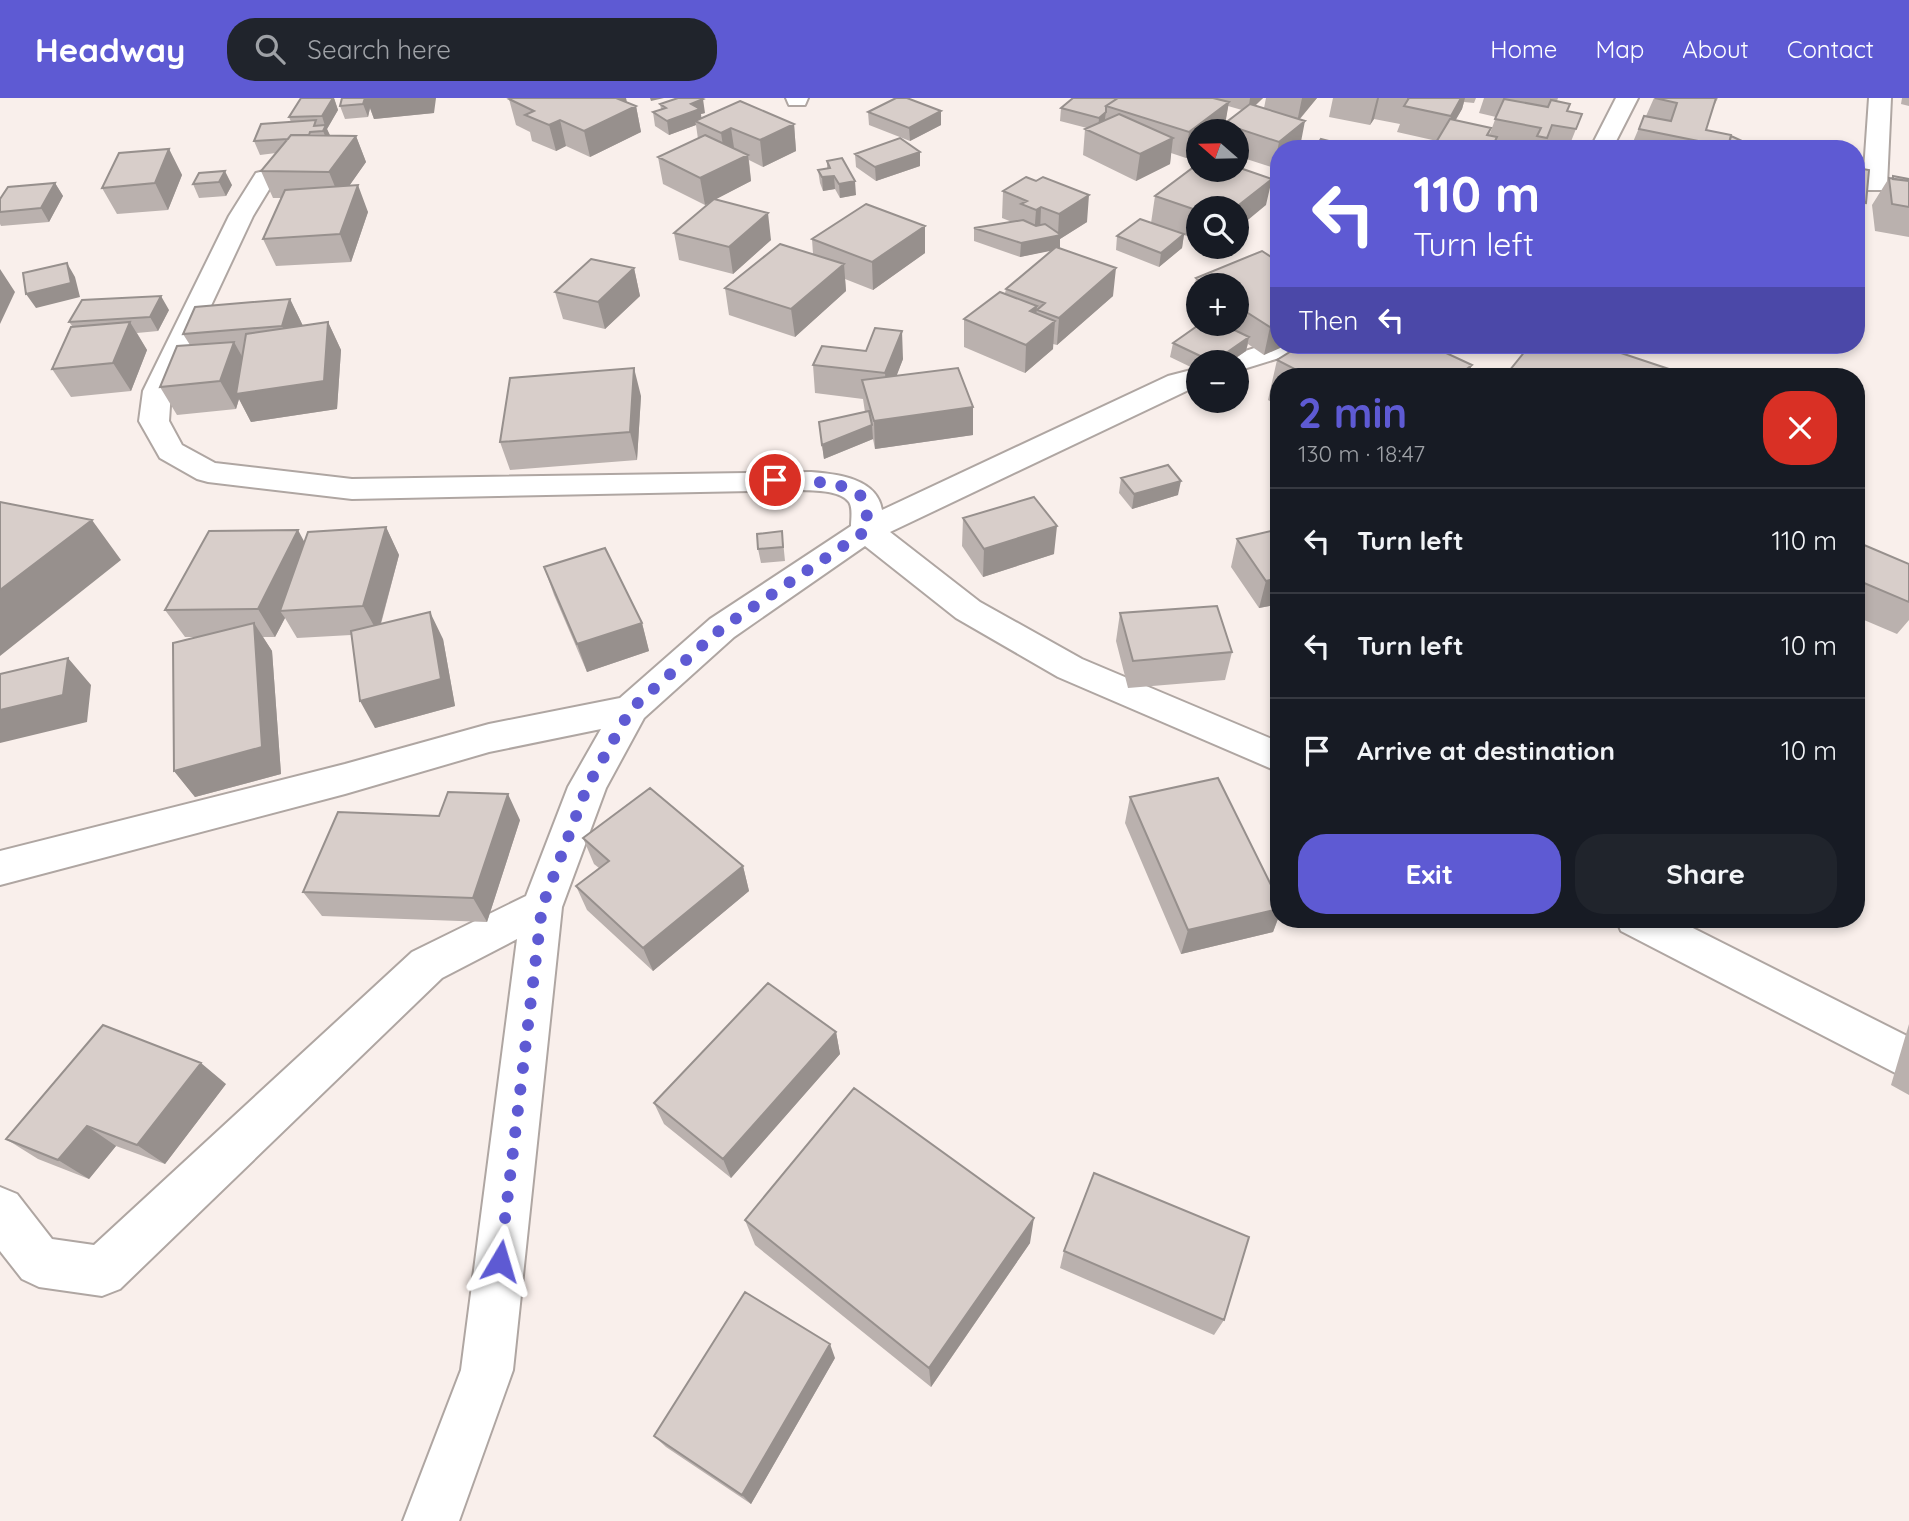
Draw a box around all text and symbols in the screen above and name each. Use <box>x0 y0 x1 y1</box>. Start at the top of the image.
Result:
search box <box>227 18 717 81</box>
text: Headway <box>35 29 185 70</box>
icon: search <box>251 30 289 68</box>
text: Search here <box>307 33 451 66</box>
text: Home <box>1490 34 1557 64</box>
text: Map <box>1595 34 1644 64</box>
text: About <box>1682 34 1749 64</box>
text: Contact <box>1787 34 1874 64</box>
north arrow <box>1186 119 1250 182</box>
map controls <box>1186 119 1249 413</box>
text: 110 m <box>1413 163 1540 224</box>
icon: left <box>1298 168 1389 259</box>
button: search <box>1186 196 1249 259</box>
text: Turn left <box>1413 224 1534 264</box>
button: + <box>1186 273 1249 336</box>
icon: left <box>1372 301 1410 339</box>
text: Then <box>1298 304 1358 337</box>
button: − <box>1186 350 1249 413</box>
text: 2 min <box>1298 386 1407 439</box>
button: close <box>1763 391 1837 465</box>
text: 130 m · 18:47 <box>1298 439 1425 468</box>
pin <box>745 450 805 510</box>
icon: arrive <box>756 461 794 499</box>
icon: left <box>1298 522 1336 560</box>
text: Turn left <box>1357 524 1464 557</box>
text: 110 m <box>1771 524 1837 557</box>
icon: left <box>1298 627 1336 665</box>
text: Turn left <box>1357 629 1464 662</box>
text: 10 m <box>1781 629 1837 662</box>
icon: arrive <box>1298 732 1336 770</box>
text: Arrive at destination <box>1357 734 1615 767</box>
text: 10 m <box>1781 734 1837 767</box>
button: Exit <box>1298 834 1561 914</box>
button: Share <box>1575 834 1837 914</box>
position arrow <box>463 1224 537 1298</box>

